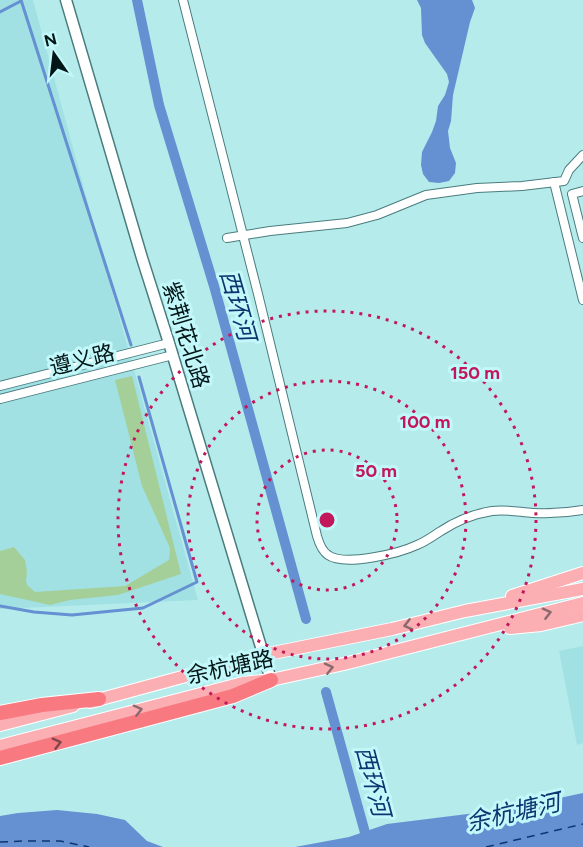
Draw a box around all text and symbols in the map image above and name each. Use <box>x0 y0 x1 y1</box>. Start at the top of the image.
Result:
north arrow <box>24 24 84 84</box>
text: N <box>42 29 59 51</box>
water label: 西环河 <box>214 266 263 347</box>
street label: 紫荆花北路 <box>157 278 215 392</box>
street label: 遵义路 <box>47 339 117 381</box>
text: 150 m <box>450 362 500 384</box>
text: 100 m <box>400 411 450 433</box>
text: 50 m <box>355 460 397 482</box>
centre of rings <box>317 510 337 530</box>
one-way arrow <box>541 607 551 620</box>
one-way arrow <box>403 618 413 631</box>
street label: 余杭塘路 <box>184 645 276 689</box>
one-way arrow <box>323 662 333 675</box>
one-way arrow <box>132 705 143 717</box>
one-way arrow <box>51 738 61 750</box>
water label: 西环河 <box>350 742 397 823</box>
water label: 余杭塘河 <box>463 786 567 837</box>

